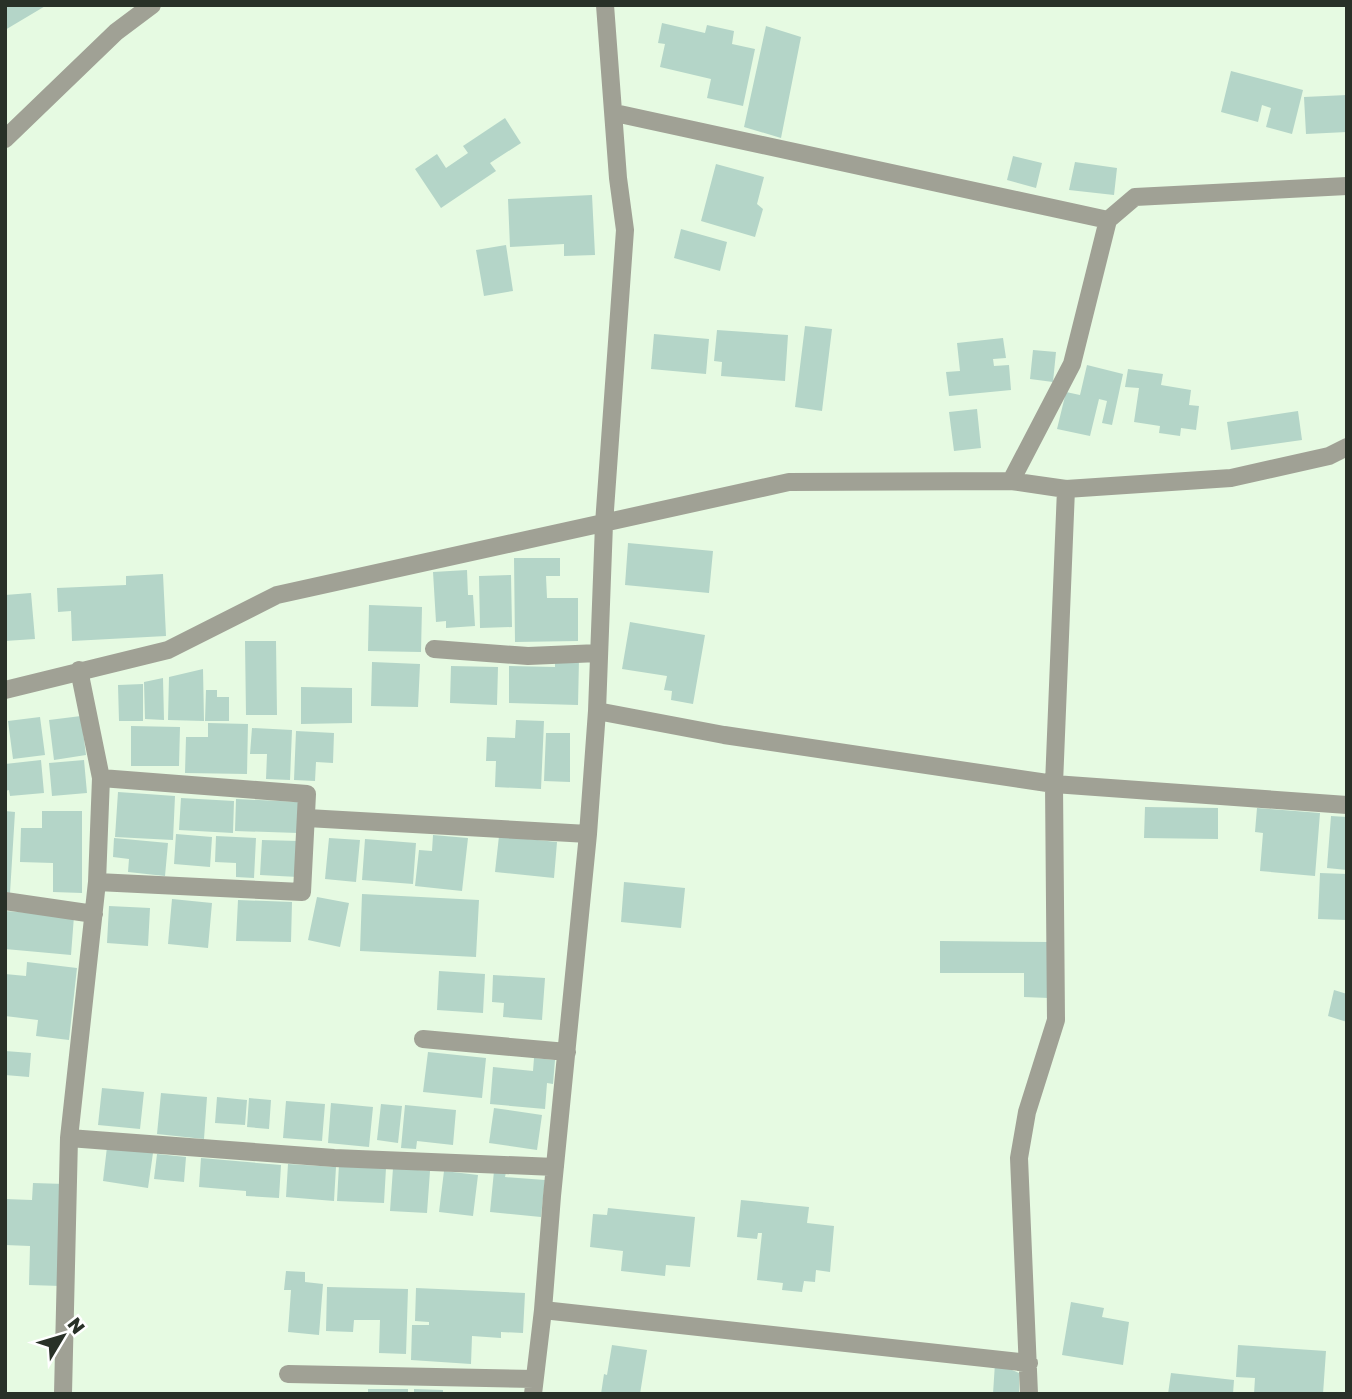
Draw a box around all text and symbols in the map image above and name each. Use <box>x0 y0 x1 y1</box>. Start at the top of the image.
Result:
north arrow <box>28 1301 98 1371</box>
text: N <box>63 1312 90 1338</box>

